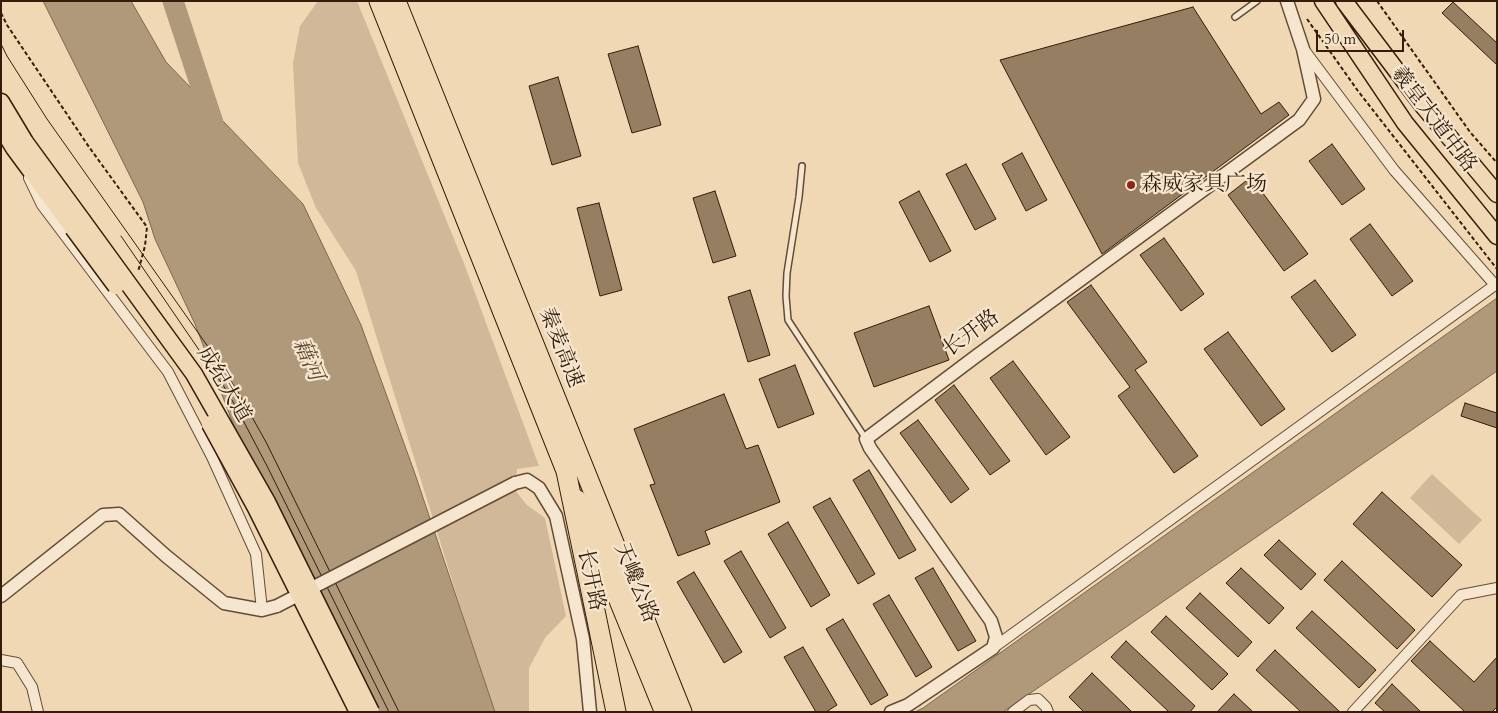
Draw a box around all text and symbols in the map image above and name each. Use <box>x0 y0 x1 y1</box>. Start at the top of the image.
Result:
scale bar <box>1318 20 1406 52</box>
text: 50 m <box>1324 29 1356 49</box>
street label: 羲皇大道中路 <box>1385 62 1481 178</box>
place label: 森威家具广场 <box>1141 172 1267 198</box>
marker: 森威家具广场 <box>1125 179 1137 191</box>
street label: 秦麦高速 <box>533 304 587 392</box>
street label: 长开路 <box>939 305 1005 363</box>
water label: 藉河 <box>286 335 328 385</box>
street label: 成纪大道 <box>191 343 255 427</box>
street label: 天巉公路 <box>608 539 662 627</box>
street label: 长开路 <box>571 547 609 613</box>

